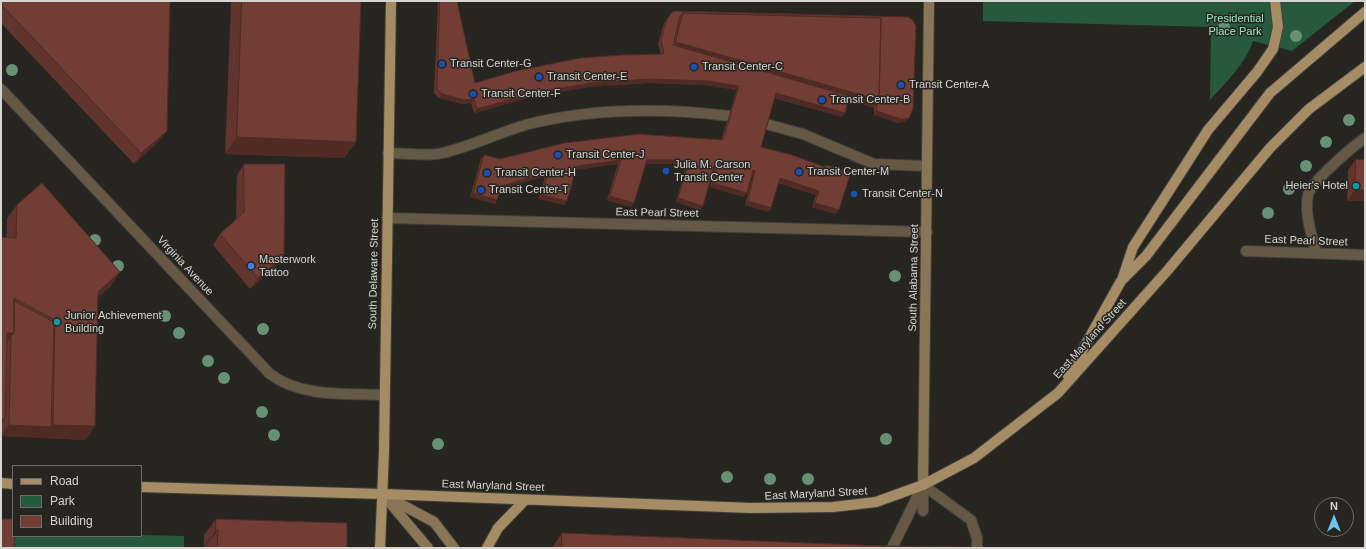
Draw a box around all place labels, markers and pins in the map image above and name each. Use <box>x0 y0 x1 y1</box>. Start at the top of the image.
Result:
place label: Transit Center-G <box>450 57 532 71</box>
marker: Transit Center-G <box>437 59 447 69</box>
place label: Transit Center-C <box>702 60 783 74</box>
marker: Transit Center-C <box>689 62 699 72</box>
place label: Transit Center-E <box>547 70 627 84</box>
marker: Transit Center-E <box>534 72 544 82</box>
place label: Transit Center-A <box>909 78 989 92</box>
marker: Transit Center-A <box>896 80 906 90</box>
place label: Transit Center-F <box>481 87 561 101</box>
marker: Transit Center-F <box>468 89 478 99</box>
place label: Transit Center-B <box>830 93 910 107</box>
marker: Transit Center-B <box>817 95 827 105</box>
place label: Transit Center-J <box>566 148 644 162</box>
marker: Transit Center-J <box>553 150 563 160</box>
place label: Julia M. Carson Transit Center <box>674 158 750 184</box>
place label: Transit Center-M <box>807 165 889 179</box>
place label: Transit Center-H <box>495 166 576 180</box>
marker: Julia M. Carson Transit Center <box>661 166 671 176</box>
marker: Transit Center-M <box>794 167 804 177</box>
marker: Transit Center-H <box>482 168 492 178</box>
place label: Heier's Hotel <box>1285 179 1348 193</box>
marker: Heier's Hotel <box>1351 181 1361 191</box>
place label: Transit Center-T <box>489 183 569 197</box>
marker: Transit Center-T <box>476 185 486 195</box>
place label: Transit Center-N <box>862 187 943 201</box>
marker: Transit Center-N <box>849 189 859 199</box>
place label: Masterwork Tattoo <box>259 253 316 279</box>
marker: Masterwork Tattoo <box>246 261 256 271</box>
place label: Junior Achievement Building <box>65 309 162 335</box>
marker: Junior Achievement Building <box>52 317 62 327</box>

